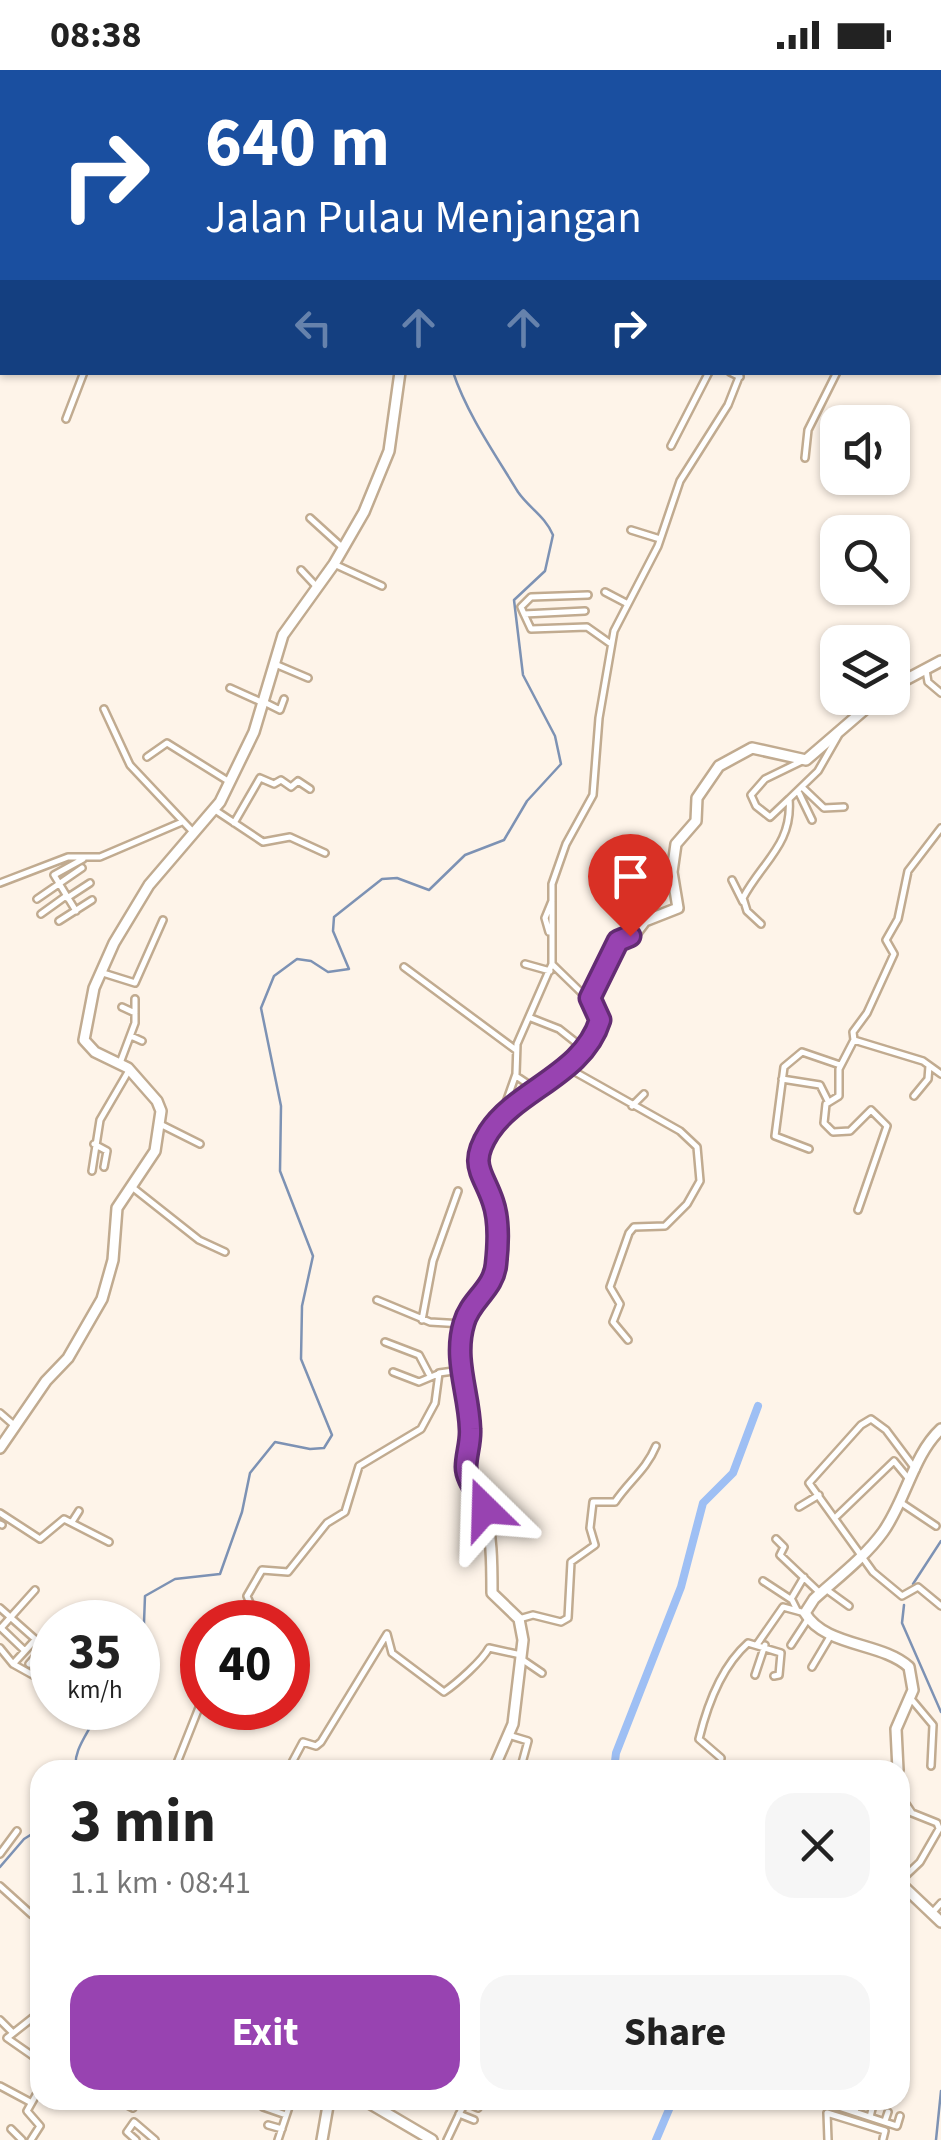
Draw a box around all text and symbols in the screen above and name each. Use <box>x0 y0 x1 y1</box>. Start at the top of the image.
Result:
text: 08:38 <box>50 8 142 62</box>
text: 640 m <box>205 93 390 193</box>
icon: right <box>40 110 170 240</box>
text: Jalan Pulau Menjangan <box>205 186 642 250</box>
icon: left <box>286 300 341 355</box>
icon: ahead <box>391 300 446 355</box>
icon: ahead <box>496 300 551 355</box>
icon: right <box>601 300 656 355</box>
map controls <box>820 405 910 715</box>
button: sound <box>820 405 910 495</box>
button: search <box>820 515 910 605</box>
button: layers <box>820 625 910 715</box>
pin <box>588 834 673 937</box>
icon: arrive <box>603 849 658 904</box>
position arrow <box>433 1457 537 1561</box>
speed limit sign: 40 <box>180 1600 310 1730</box>
text: 35 <box>69 1617 121 1688</box>
text: km/h <box>67 1672 123 1708</box>
text: 3 min <box>70 1780 216 1865</box>
button: close <box>765 1793 870 1898</box>
text: 1.1 km · 08:41 <box>70 1860 251 1906</box>
button: Exit <box>70 1975 460 2090</box>
button: Share <box>480 1975 870 2090</box>

